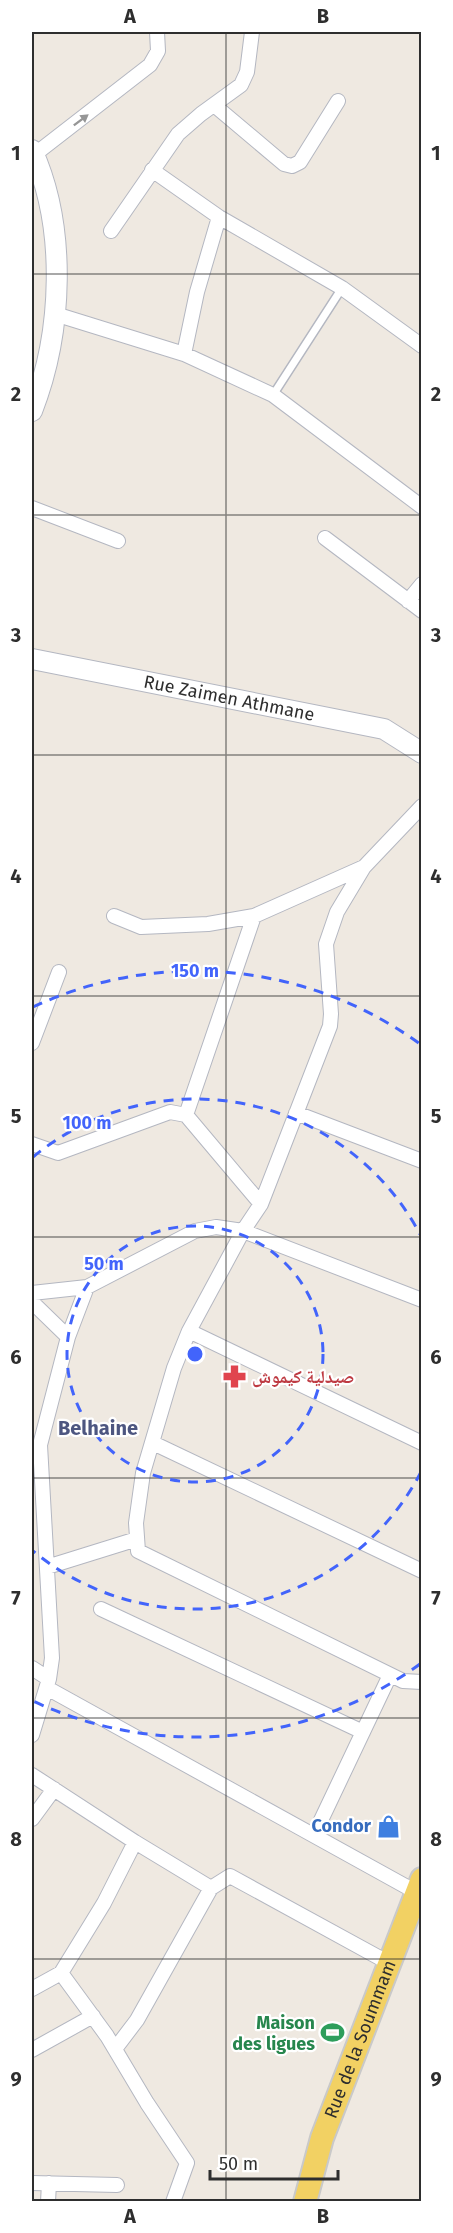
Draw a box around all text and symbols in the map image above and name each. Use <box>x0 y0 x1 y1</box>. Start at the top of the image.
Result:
text: A <box>123 4 137 28</box>
text: B <box>317 4 329 28</box>
one-way arrow <box>72 114 88 126</box>
text: 1 <box>11 141 21 165</box>
text: 1 <box>431 141 441 165</box>
text: 2 <box>11 382 21 406</box>
text: 2 <box>431 382 441 406</box>
text: 3 <box>10 623 21 647</box>
text: 3 <box>430 623 441 647</box>
street label: Rue Zaimen Athmane <box>142 670 316 726</box>
text: 4 <box>10 864 22 888</box>
text: 4 <box>430 864 442 888</box>
text: 150 m <box>171 960 219 982</box>
text: 5 <box>11 1104 22 1128</box>
text: 5 <box>431 1104 442 1128</box>
text: 100 m <box>63 1112 111 1134</box>
text: 50 m <box>84 1253 124 1275</box>
centre of rings <box>185 1344 205 1364</box>
text: 6 <box>10 1345 22 1369</box>
text: 6 <box>430 1345 442 1369</box>
pharmacy icon: صيدلية كيموش <box>221 1364 247 1390</box>
place label: صيدلية كيموش <box>252 1366 354 1388</box>
district label: Belhaine <box>58 1416 138 1440</box>
text: 7 <box>11 1586 21 1610</box>
text: 7 <box>431 1586 441 1610</box>
shop icon: Condor <box>376 1813 402 1839</box>
place label: Condor <box>312 1815 372 1837</box>
text: 8 <box>10 1827 22 1851</box>
text: 8 <box>430 1827 442 1851</box>
street label: Rue de la Soummam <box>320 1957 401 2122</box>
place label: Maison des ligues <box>232 2012 315 2055</box>
sports icon: Maison des ligues <box>320 2020 346 2046</box>
text: 9 <box>10 2067 22 2091</box>
text: 9 <box>430 2067 442 2091</box>
scale bar <box>210 2143 338 2181</box>
text: 50 m <box>219 2153 258 2175</box>
text: A <box>123 2204 137 2228</box>
text: B <box>317 2204 329 2228</box>

